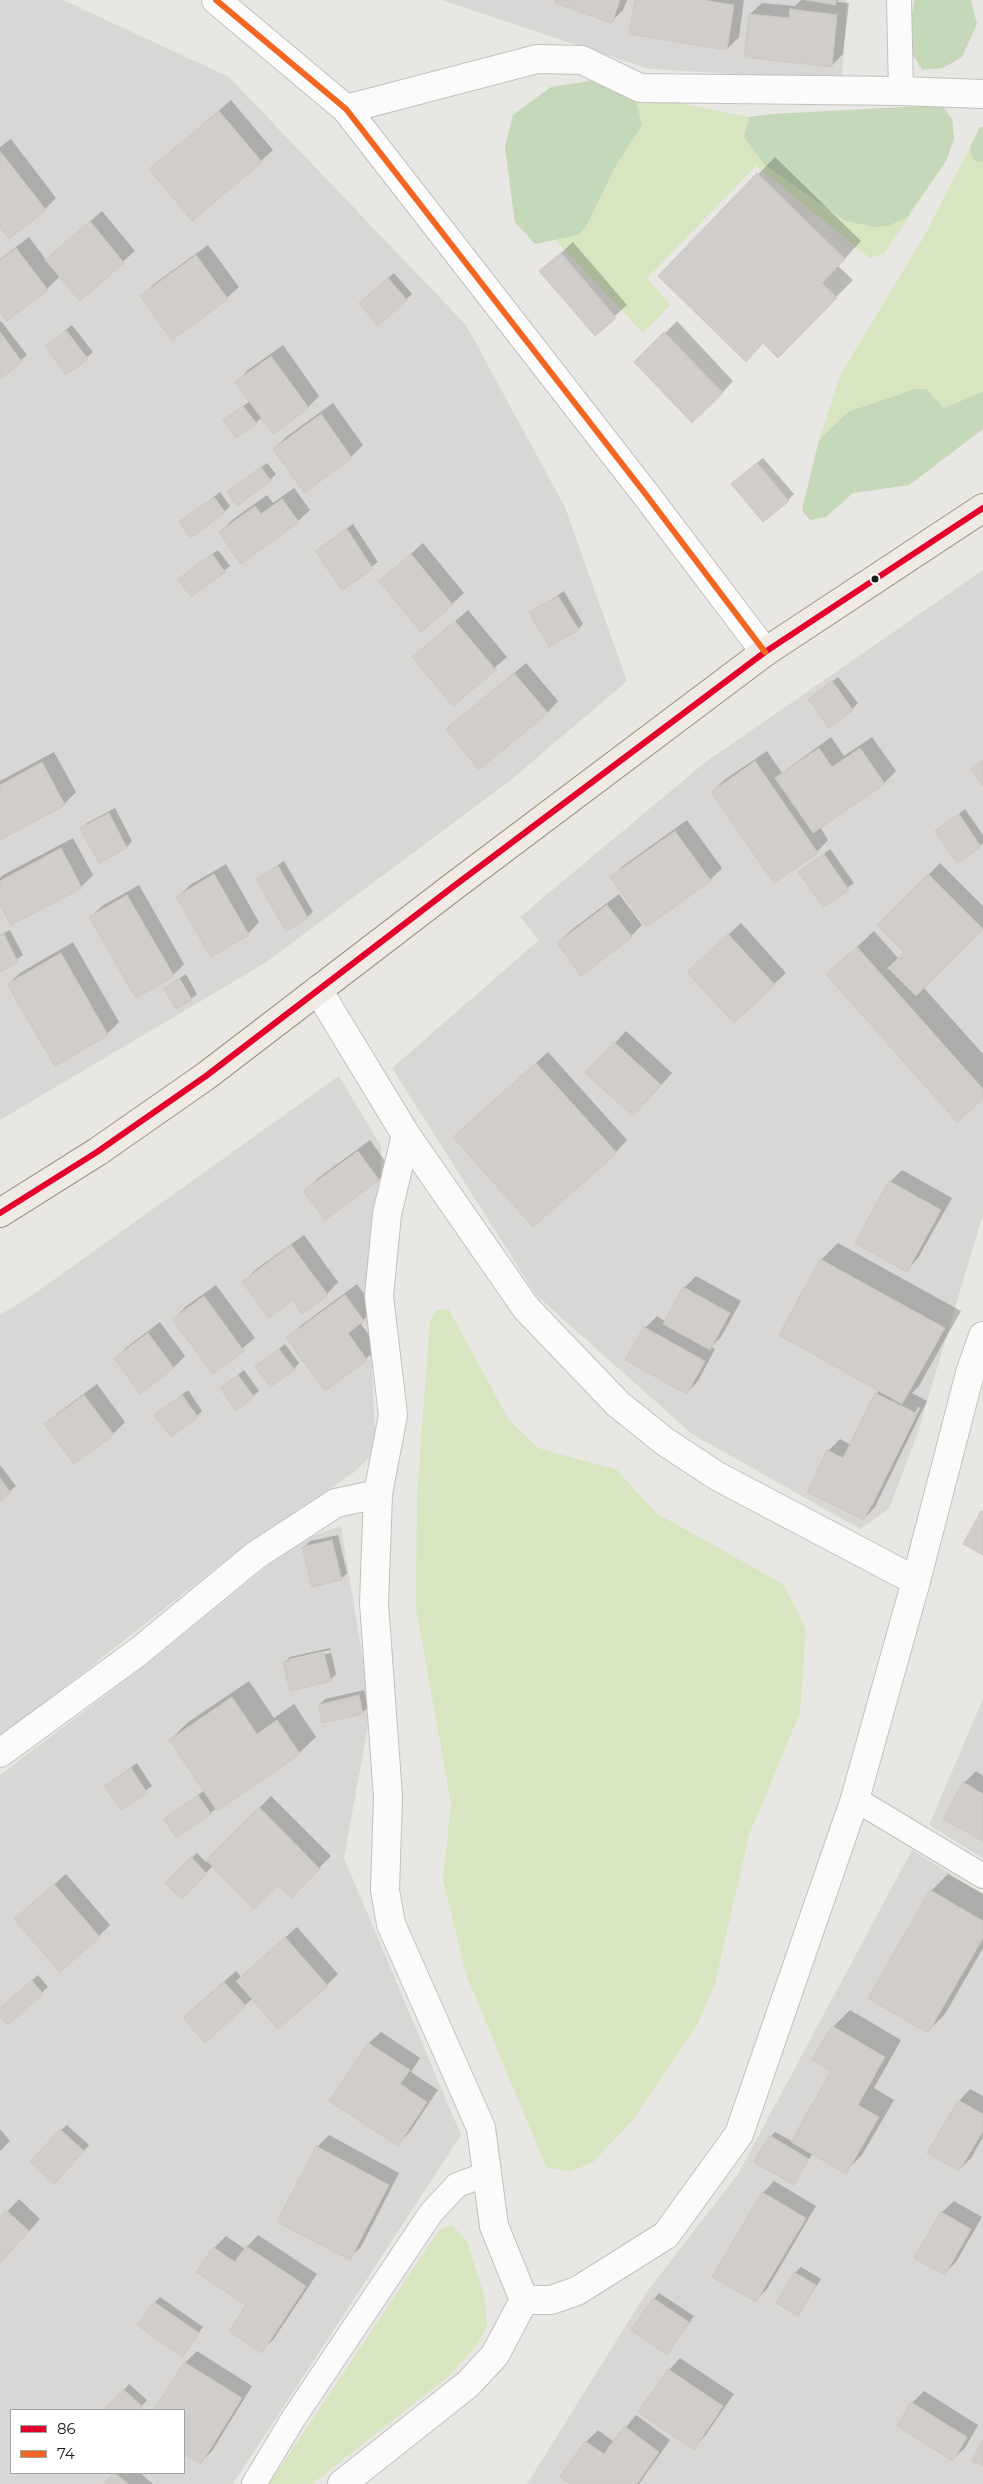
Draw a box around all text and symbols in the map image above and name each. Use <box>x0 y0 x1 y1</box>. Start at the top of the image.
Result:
unlabelled marker <box>870 574 880 584</box>
legend <box>10 2409 185 2474</box>
text: 86 <box>57 2419 76 2438</box>
text: 74 <box>57 2444 75 2463</box>

